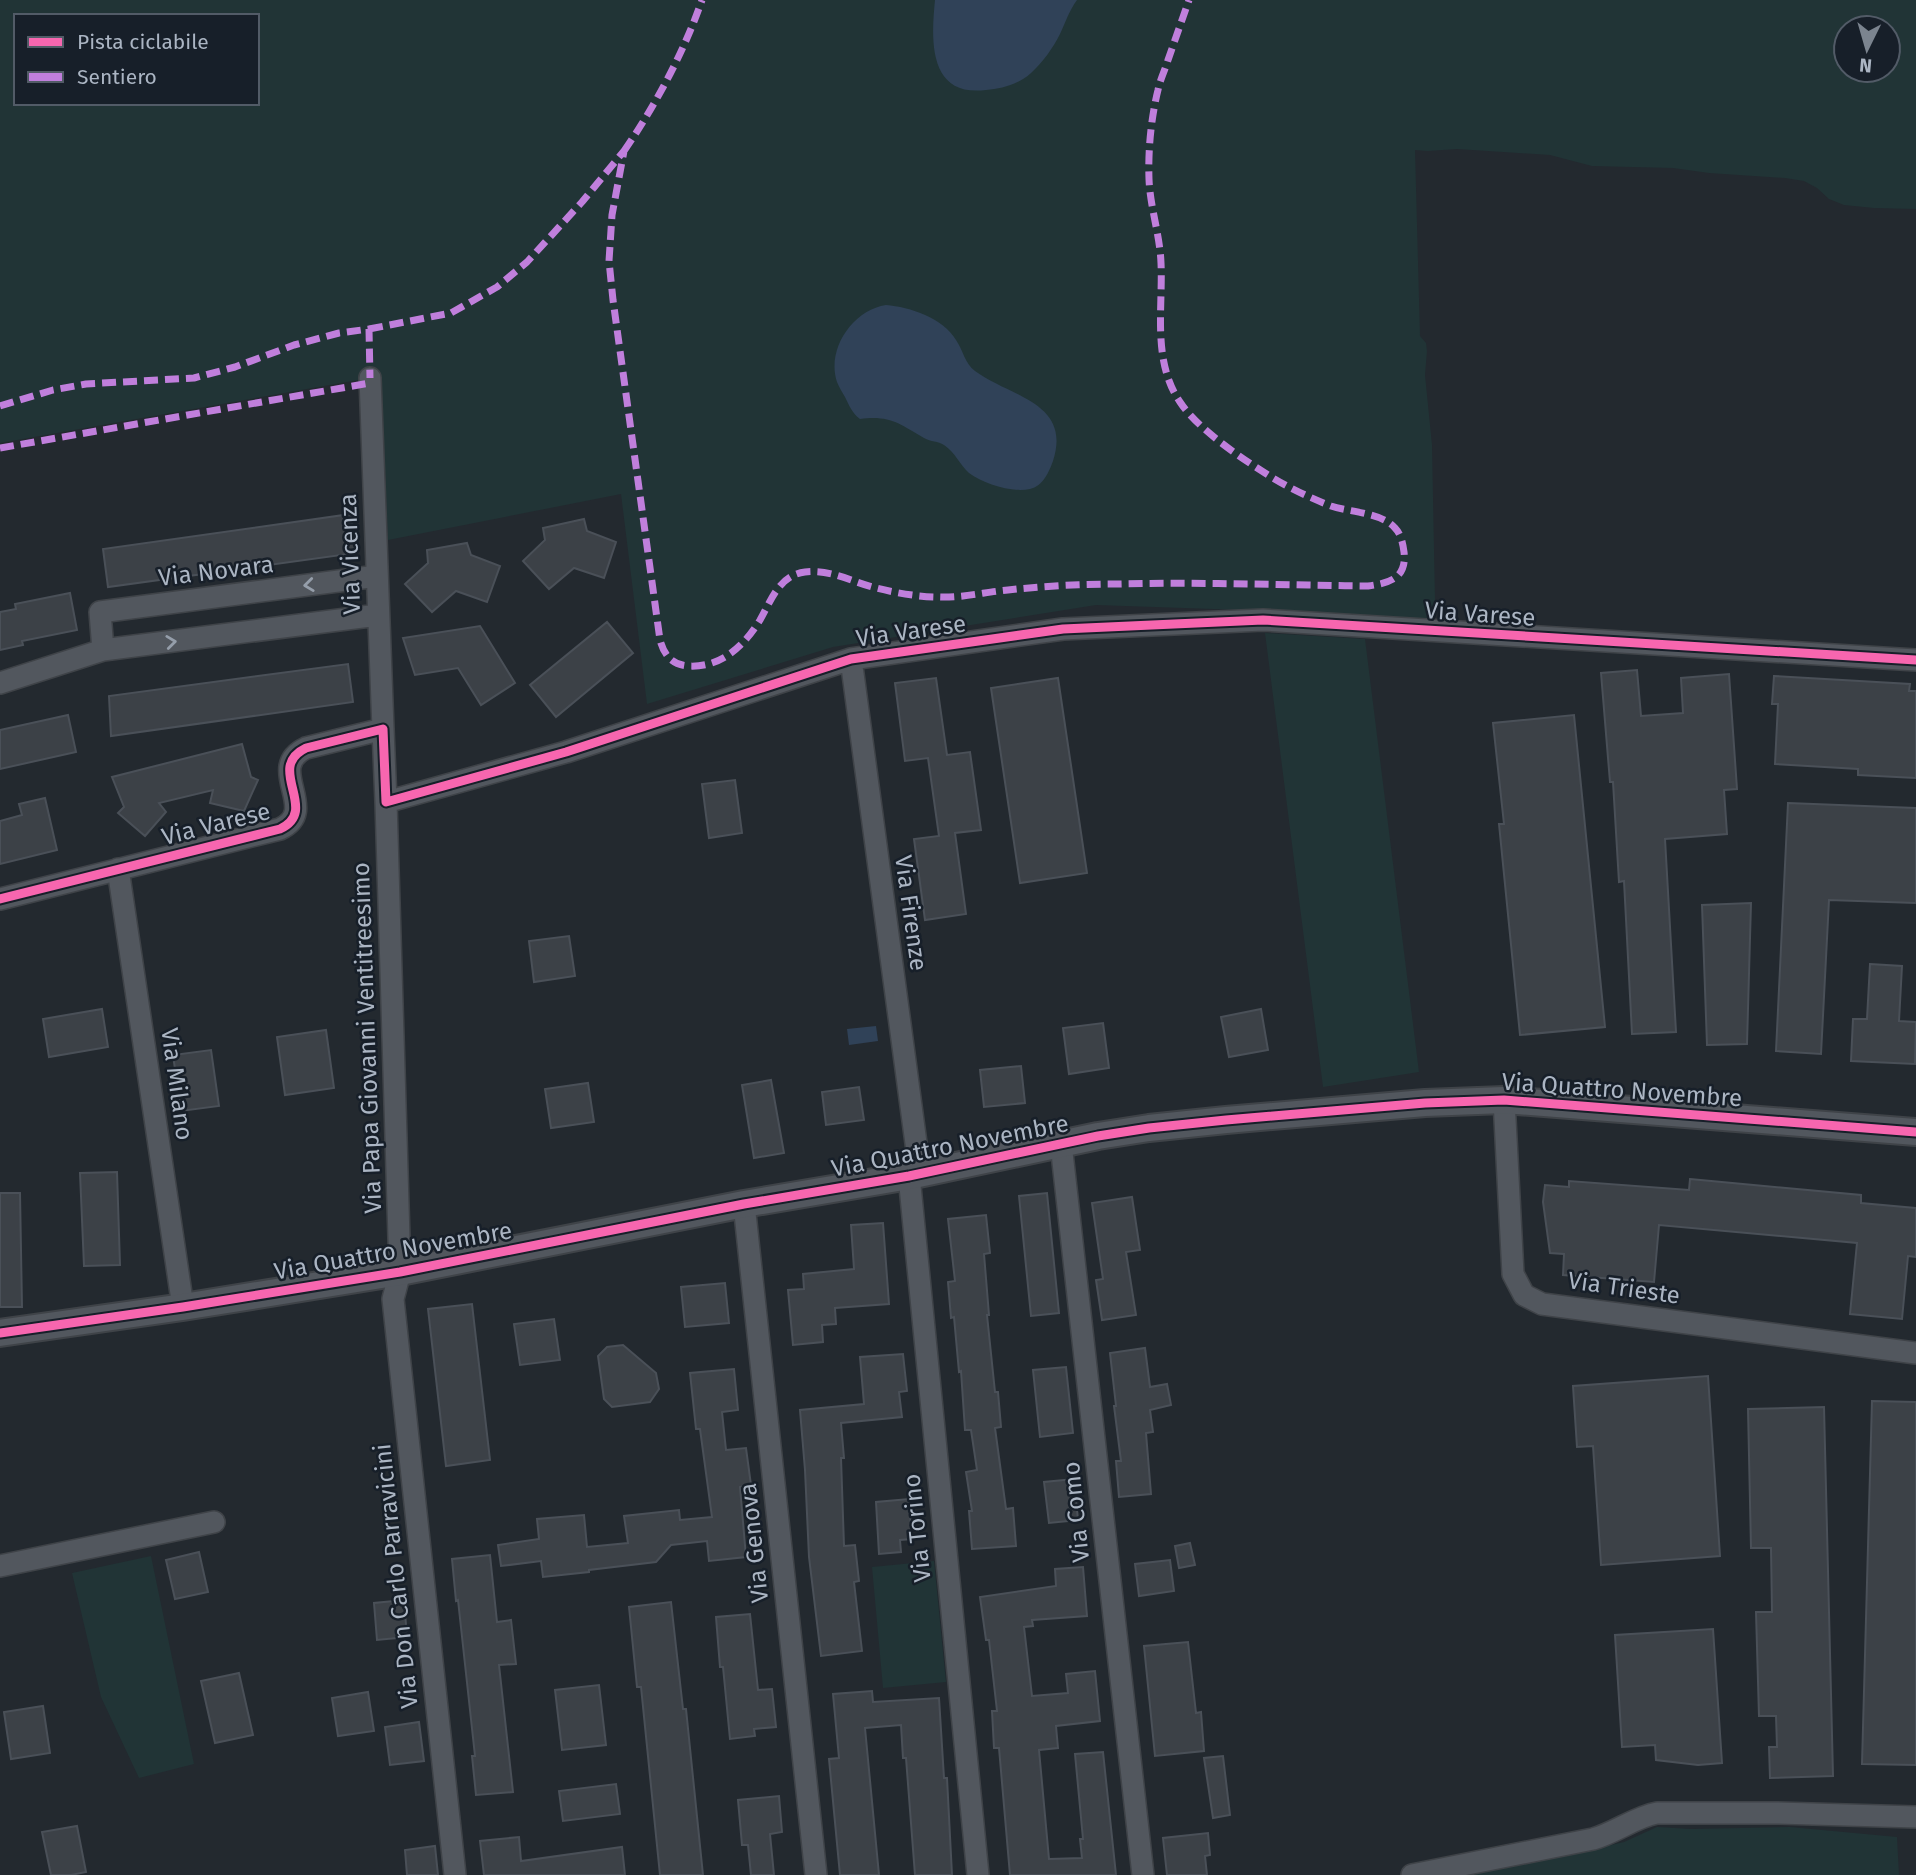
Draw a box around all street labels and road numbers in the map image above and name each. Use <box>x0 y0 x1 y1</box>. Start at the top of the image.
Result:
street label: Via Vicenza <box>334 493 366 615</box>
street label: Via Novara <box>157 550 275 592</box>
street label: Via Varese <box>1424 596 1536 632</box>
street label: Via Varese <box>854 609 968 653</box>
street label: Via Varese <box>159 797 273 851</box>
street label: Via Firenze <box>889 853 933 973</box>
street label: Via Papa Giovanni Ventitreesimo <box>347 862 387 1214</box>
street label: Via Milano <box>155 1026 199 1142</box>
street label: Via Quattro Novembre <box>1501 1068 1743 1112</box>
street label: Via Quattro Novembre <box>829 1109 1071 1183</box>
street label: Via Quattro Novembre <box>272 1216 514 1286</box>
street label: Via Trieste <box>1566 1266 1682 1310</box>
street label: Via Don Carlo Parravicini <box>368 1442 424 1710</box>
street label: Via Como <box>1057 1460 1095 1564</box>
street label: Via Torino <box>897 1472 937 1584</box>
street label: Via Genova <box>734 1482 774 1604</box>

